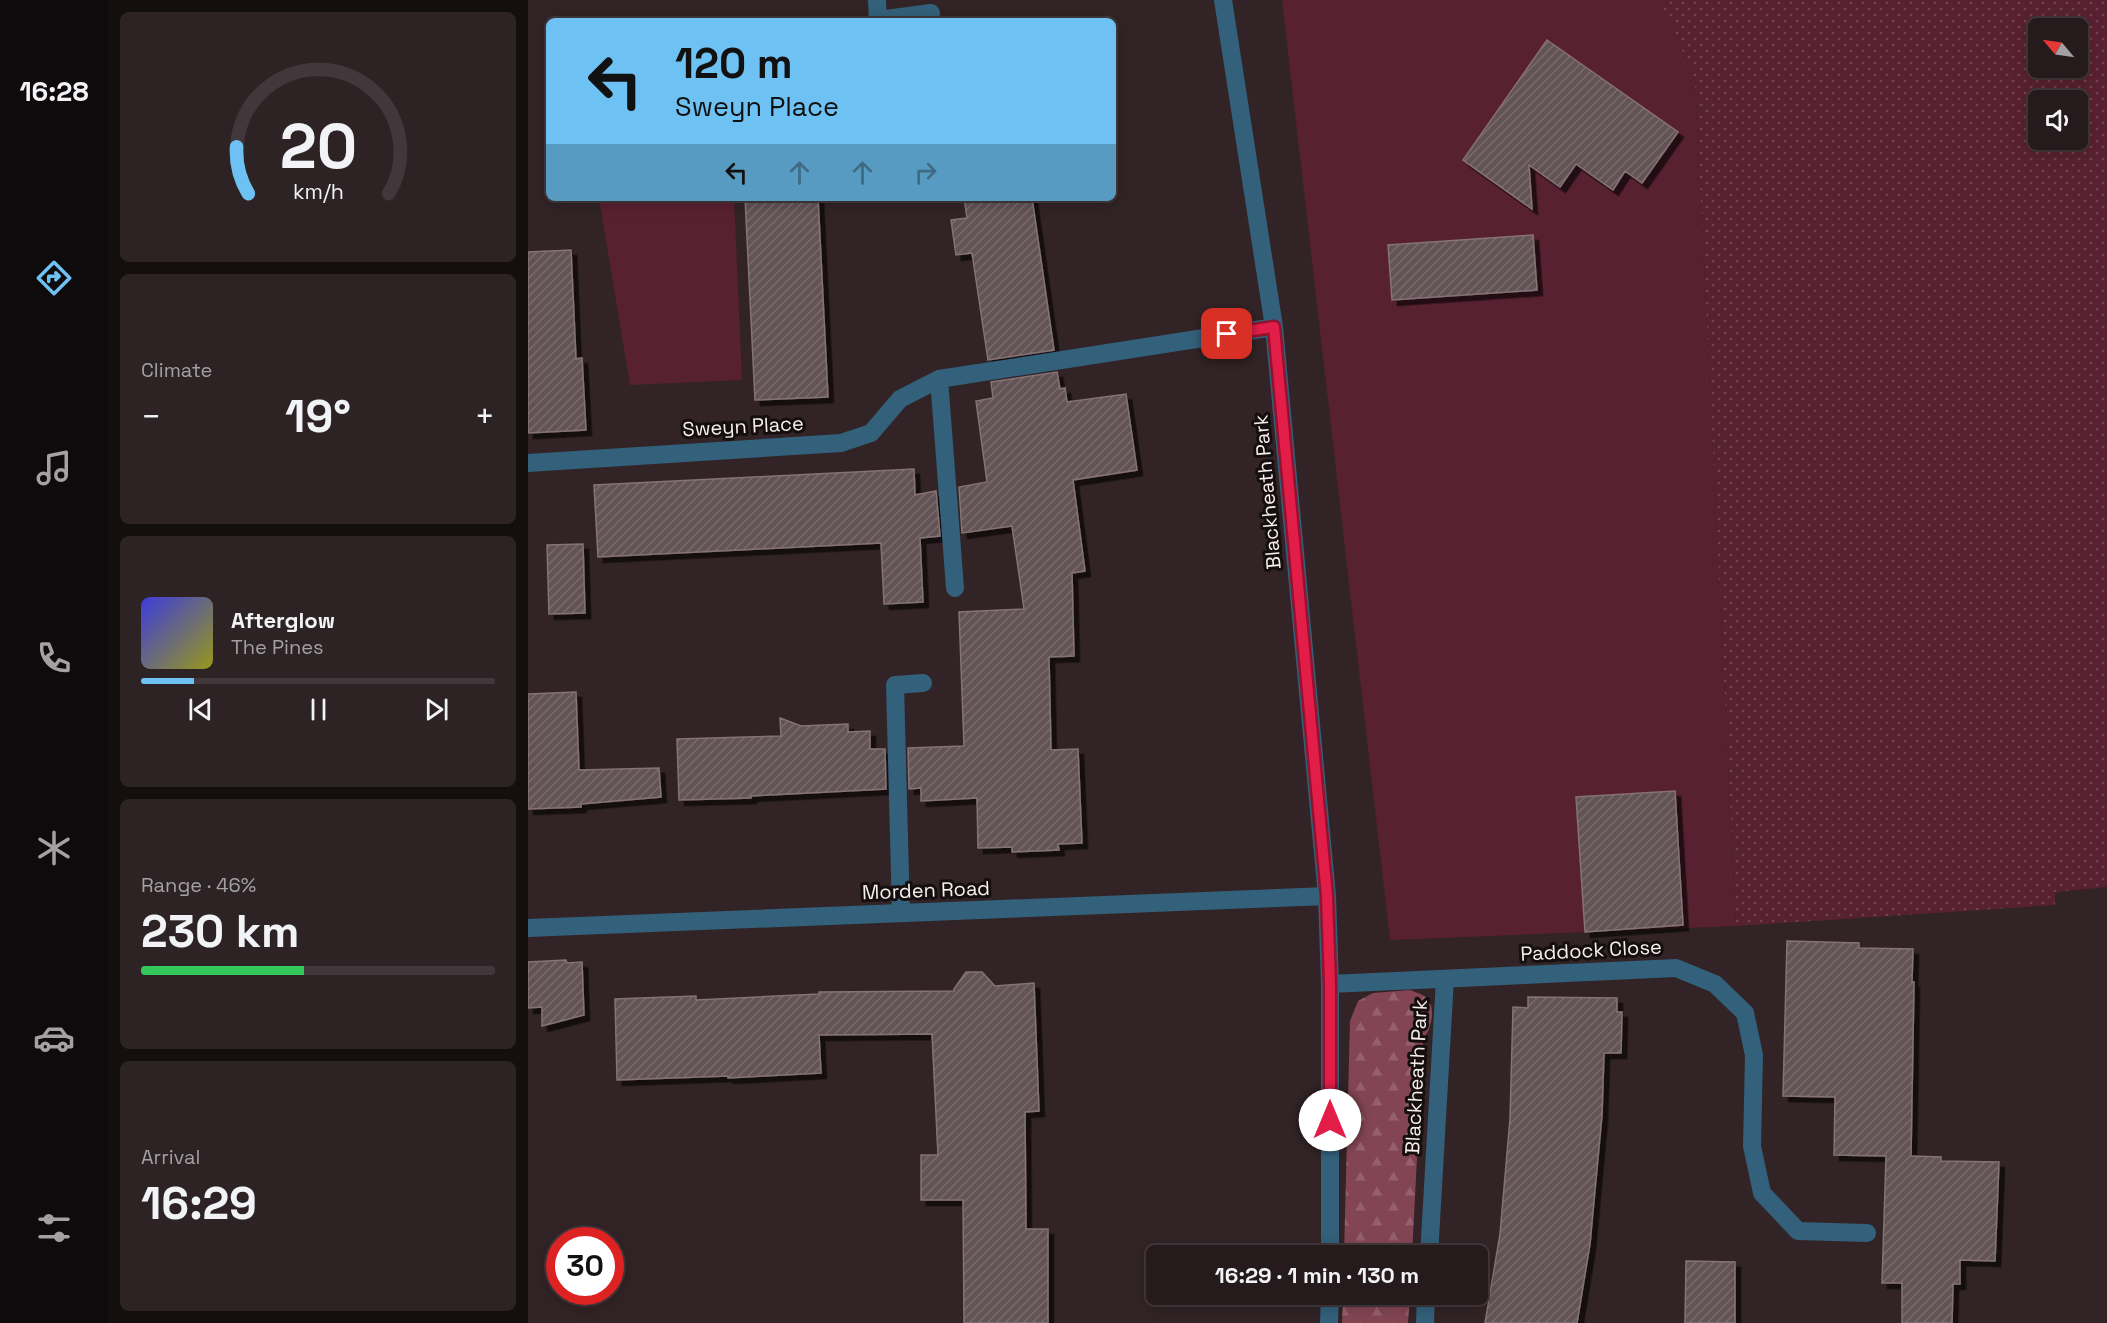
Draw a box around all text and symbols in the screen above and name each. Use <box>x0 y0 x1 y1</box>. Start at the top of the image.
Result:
north arrow <box>2028 18 2088 78</box>
map controls <box>2028 18 2088 150</box>
text: 120 m <box>675 37 793 90</box>
icon: left <box>576 42 654 120</box>
text: 16:28 <box>19 74 89 109</box>
text: Sweyn Place <box>675 89 839 124</box>
button: sound <box>2028 90 2088 150</box>
text: 20 <box>279 107 357 186</box>
icon: left <box>720 156 753 189</box>
icon: ahead <box>783 156 816 189</box>
icon: ahead <box>846 156 879 189</box>
icon: right <box>909 156 942 189</box>
text: km/h <box>292 178 344 205</box>
icon: directions <box>33 257 75 299</box>
pin <box>1201 308 1252 359</box>
icon: arrive <box>1210 317 1243 350</box>
text: Climate <box>141 357 212 383</box>
text: 19° <box>285 388 351 445</box>
text: − <box>141 396 161 438</box>
text: + <box>475 396 495 438</box>
street label: Sweyn Place <box>682 410 804 442</box>
street label: Blackheath Park <box>1247 413 1287 570</box>
icon: music <box>33 447 75 489</box>
text: Afterglow <box>231 606 335 634</box>
text: The Pines <box>231 634 324 660</box>
icon: phone <box>33 637 75 679</box>
icon: previous <box>184 693 217 726</box>
icon: pause <box>302 693 335 726</box>
icon: next <box>420 693 453 726</box>
icon: climate <box>33 827 75 869</box>
text: Range · 46% <box>141 872 256 898</box>
street label: Morden Road <box>862 875 990 905</box>
text: 230 km <box>141 903 300 960</box>
street label: Paddock Close <box>1520 933 1662 967</box>
street label: Blackheath Park <box>1399 999 1433 1155</box>
icon: car <box>33 1017 75 1059</box>
position arrow <box>1298 1088 1362 1152</box>
text: Arrival <box>141 1144 200 1170</box>
text: 16:29 <box>141 1175 257 1232</box>
icon: filters <box>33 1207 75 1249</box>
speed limit sign: 30 <box>546 1227 624 1305</box>
text: 16:29 · 1 min · 130 m <box>1215 1261 1419 1289</box>

